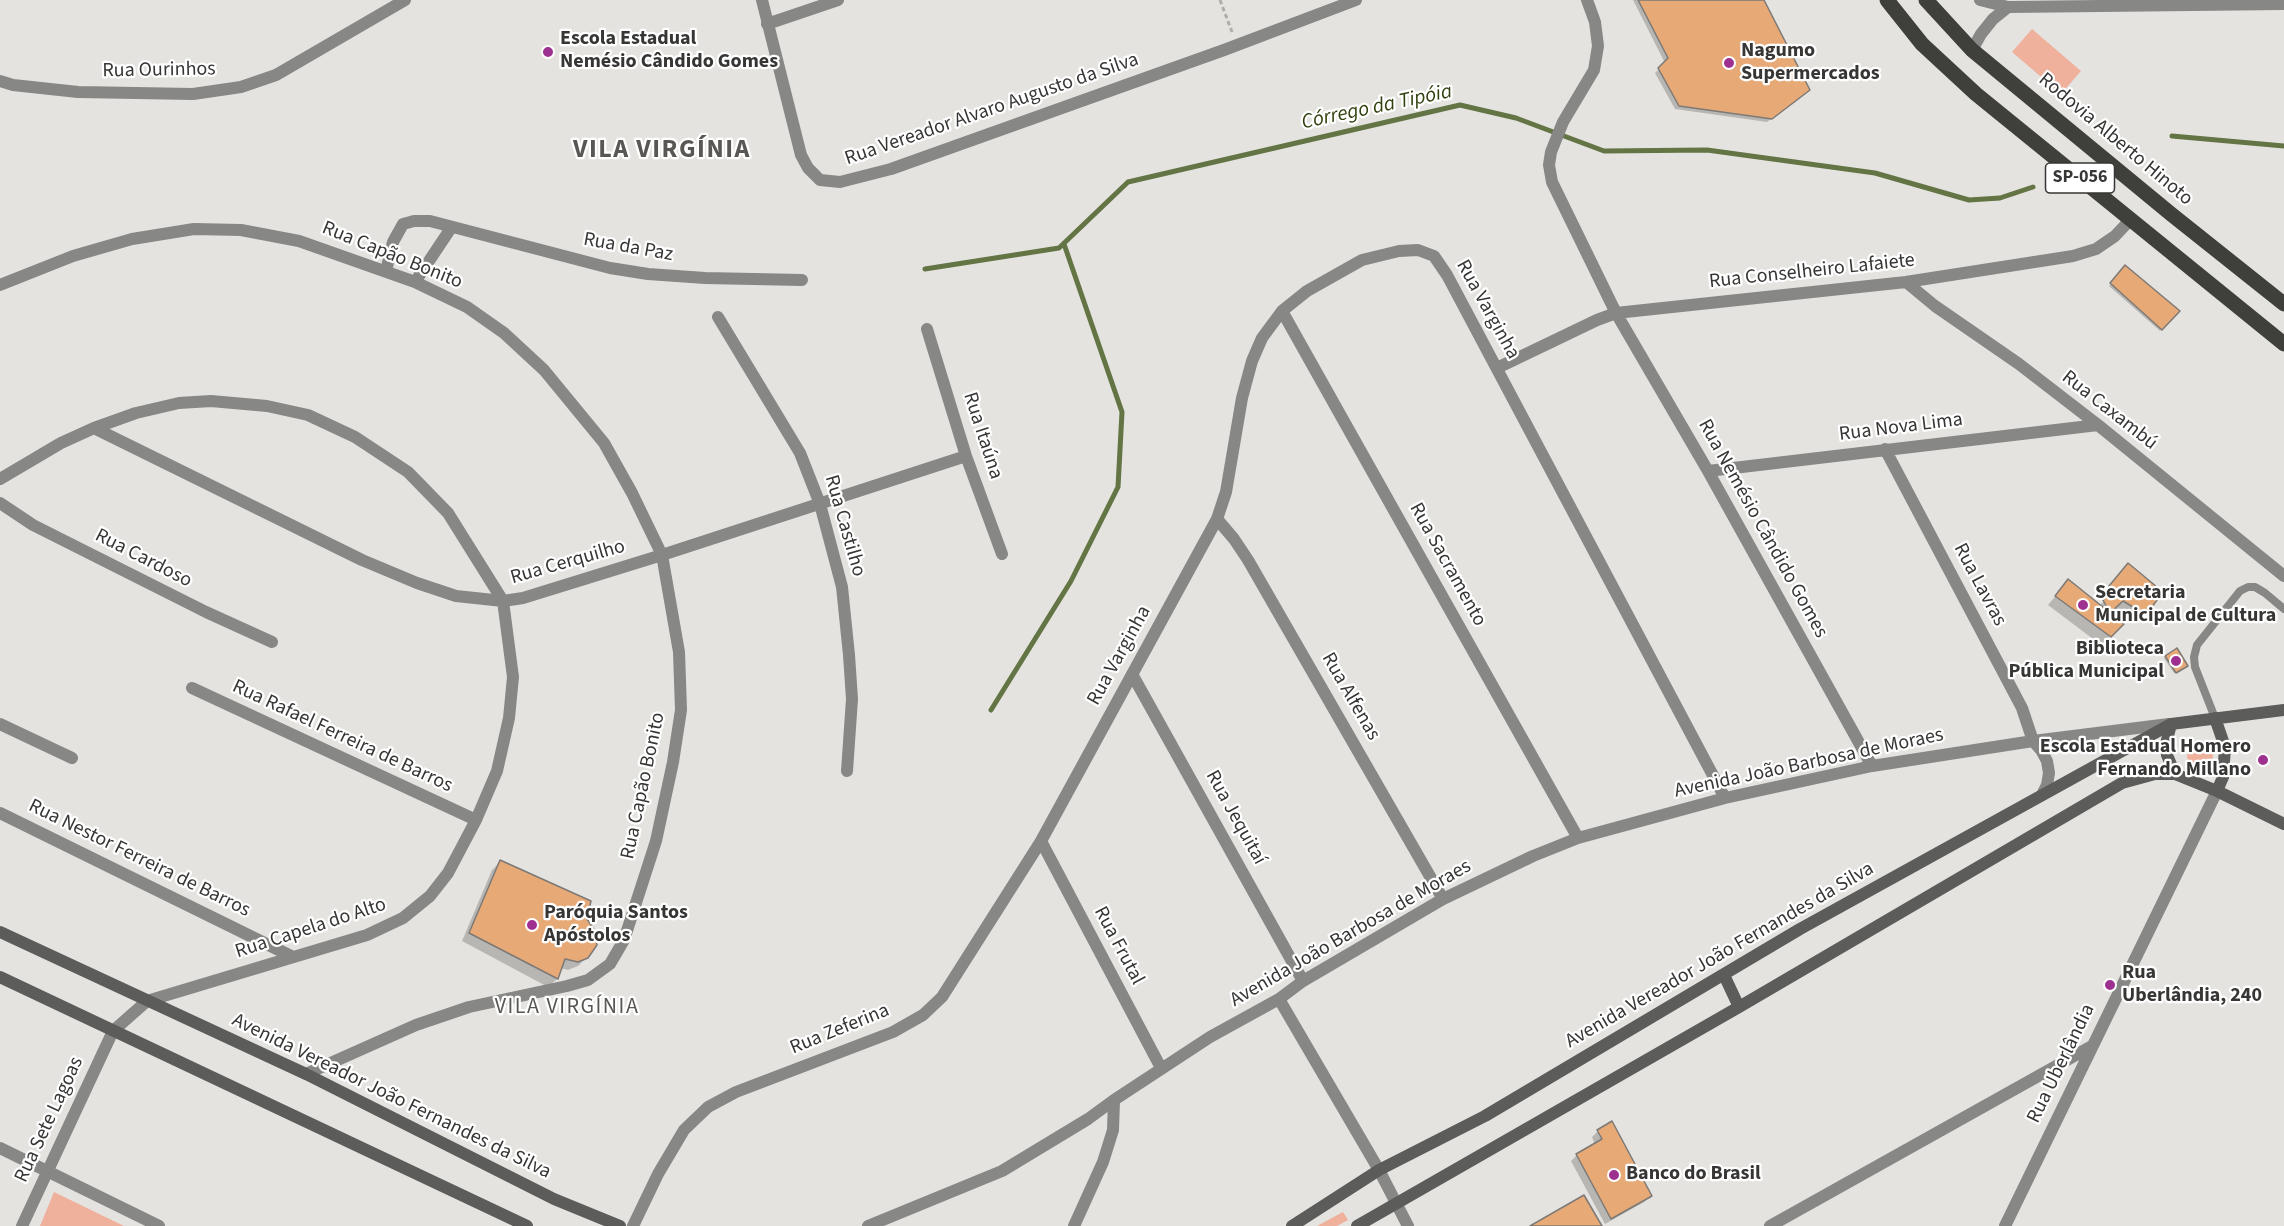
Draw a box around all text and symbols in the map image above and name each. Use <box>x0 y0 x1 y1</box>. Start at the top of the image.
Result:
place label: Escola Estadual Nemésio Cândido Gomes <box>560 28 778 75</box>
place label: Nagumo Supermercados <box>1741 40 1880 87</box>
marker: Escola Estadual Nemésio Cândido Gomes <box>541 45 555 59</box>
street label: Rua Vereador Alvaro Augusto da Silva <box>842 48 1142 172</box>
marker: Nagumo Supermercados <box>1722 56 1736 70</box>
street label: Rua Ourinhos <box>102 58 216 84</box>
street label: Rodovia Alberto Hinoto <box>2033 68 2197 212</box>
water label: Córrego da Tipóia <box>1299 80 1455 136</box>
district label: VILA VIRGÍNIA <box>573 135 751 167</box>
road number: SP-056 <box>2046 163 2114 193</box>
street label: Rua Capão Bonito <box>318 217 466 295</box>
street label: Rua da Paz <box>581 228 675 268</box>
street label: Rua Conselheiro Lafaiete <box>1708 249 1916 295</box>
street label: Rua Varginha <box>1450 256 1524 364</box>
street label: Rua Caxambú <box>2056 366 2162 456</box>
street label: Rua Itaúna <box>957 390 1007 482</box>
street label: Rua Nova Lima <box>1838 409 1964 447</box>
street label: Rua Nemésio Cândido Gomes <box>1692 415 1832 643</box>
street label: Rua Castilho <box>818 473 870 579</box>
street label: Rua Sacramento <box>1403 499 1491 631</box>
street label: Rua Cardoso <box>90 524 196 594</box>
street label: Rua Cerquilho <box>508 535 628 591</box>
street label: Rua Lavras <box>1947 539 2011 631</box>
place label: Secretaria Municipal de Cultura <box>2095 582 2276 629</box>
marker: Secretaria Municipal de Cultura <box>2076 598 2090 612</box>
street label: Rua Varginha <box>1083 602 1157 710</box>
place label: Biblioteca Pública Municipal <box>2008 638 2164 685</box>
street label: Rua Alfenas <box>1315 649 1385 745</box>
marker: Biblioteca Pública Municipal <box>2169 654 2183 668</box>
street label: Rua Rafael Ferreira de Barros <box>228 675 456 799</box>
street label: Rua Capão Bonito <box>617 710 671 862</box>
street label: Avenida João Barbosa de Moraes <box>1672 724 1946 804</box>
place label: Escola Estadual Homero Fernando Millano <box>2040 736 2251 783</box>
marker: Escola Estadual Homero Fernando Millano <box>2256 753 2270 767</box>
street label: Rua Jequitaí <box>1199 767 1271 869</box>
street label: Rua Nestor Ferreira de Barros <box>24 795 254 923</box>
street label: Avenida João Barbosa de Moraes <box>1226 855 1476 1013</box>
street label: Avenida Vereador João Fernandes da Silva <box>1562 858 1878 1054</box>
street label: Rua Capela do Alto <box>233 893 389 965</box>
place label: Paróquia Santos Apóstolos <box>544 902 688 949</box>
street label: Rua Frutal <box>1087 903 1149 989</box>
marker: Paróquia Santos Apóstolos <box>525 918 539 932</box>
place label: Rua Uberlândia, 240 <box>2122 962 2262 1009</box>
marker: Rua Uberlândia, 240 <box>2103 978 2117 992</box>
district label: VILA VIRGÍNIA <box>495 995 639 1021</box>
street label: Rua Zeferina <box>787 999 893 1061</box>
street label: Rua Uberlândia <box>2023 1001 2101 1127</box>
street label: Avenida Vereador João Fernandes da Silva <box>228 1009 554 1185</box>
street label: Rua Sete Lagoas <box>10 1053 90 1187</box>
place label: Banco do Brasil <box>1626 1163 1761 1187</box>
marker: Banco do Brasil <box>1607 1168 1621 1182</box>

